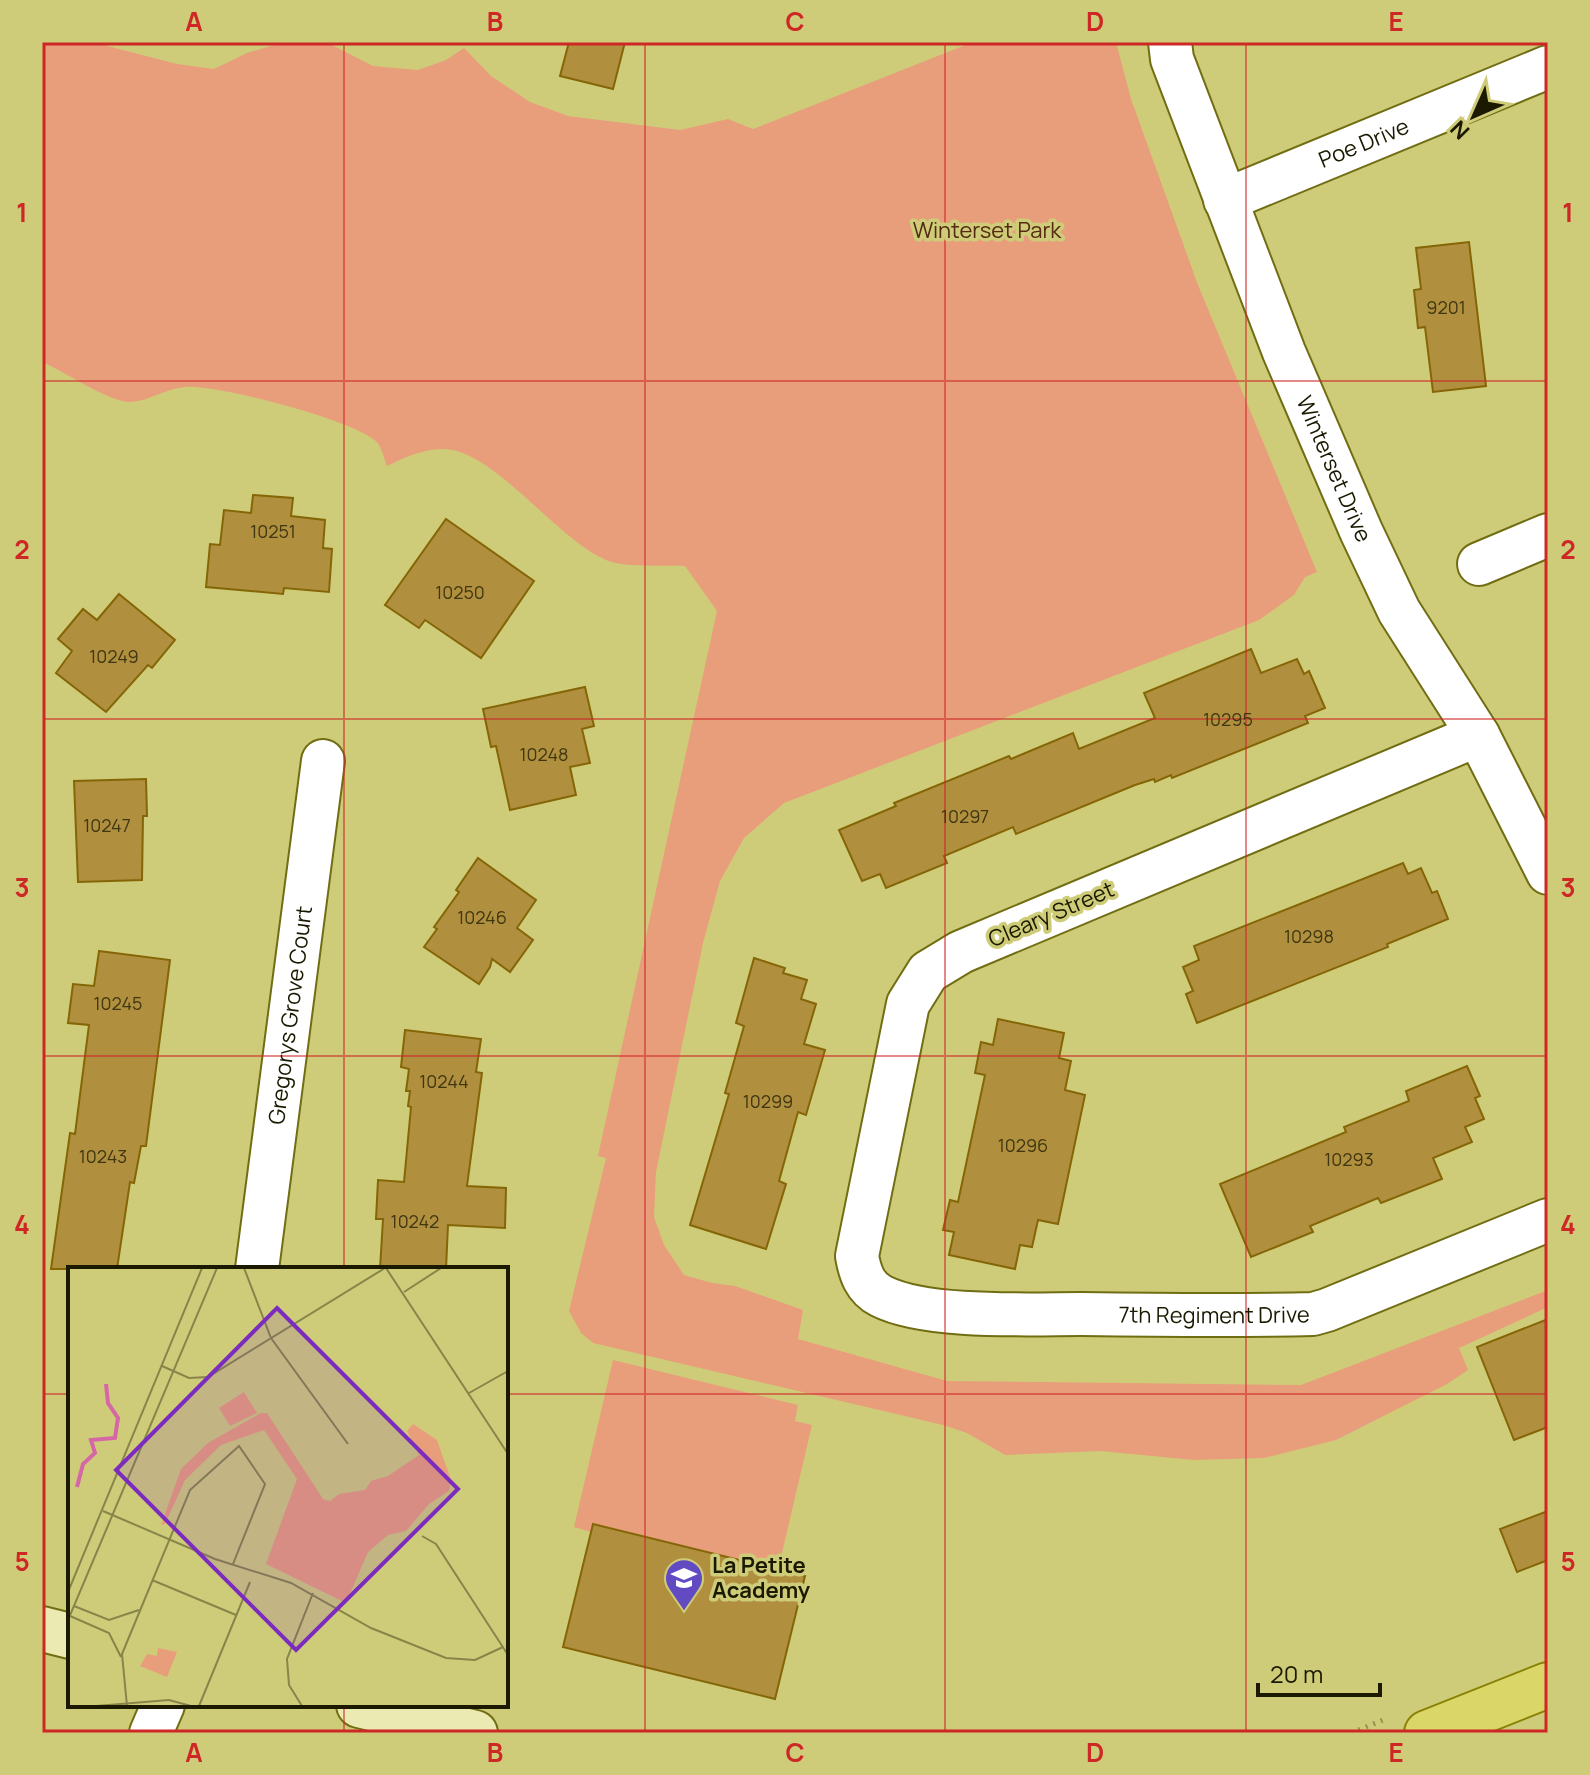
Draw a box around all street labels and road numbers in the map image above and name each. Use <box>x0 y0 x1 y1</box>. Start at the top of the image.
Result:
street label: Poe Drive <box>1314 111 1413 175</box>
street label: Winterset Drive <box>1290 391 1379 547</box>
street label: Cleary Street <box>983 874 1119 954</box>
street label: Gregorys Grove Court <box>261 904 319 1126</box>
street label: 7th Regiment Drive <box>1118 1299 1310 1330</box>

